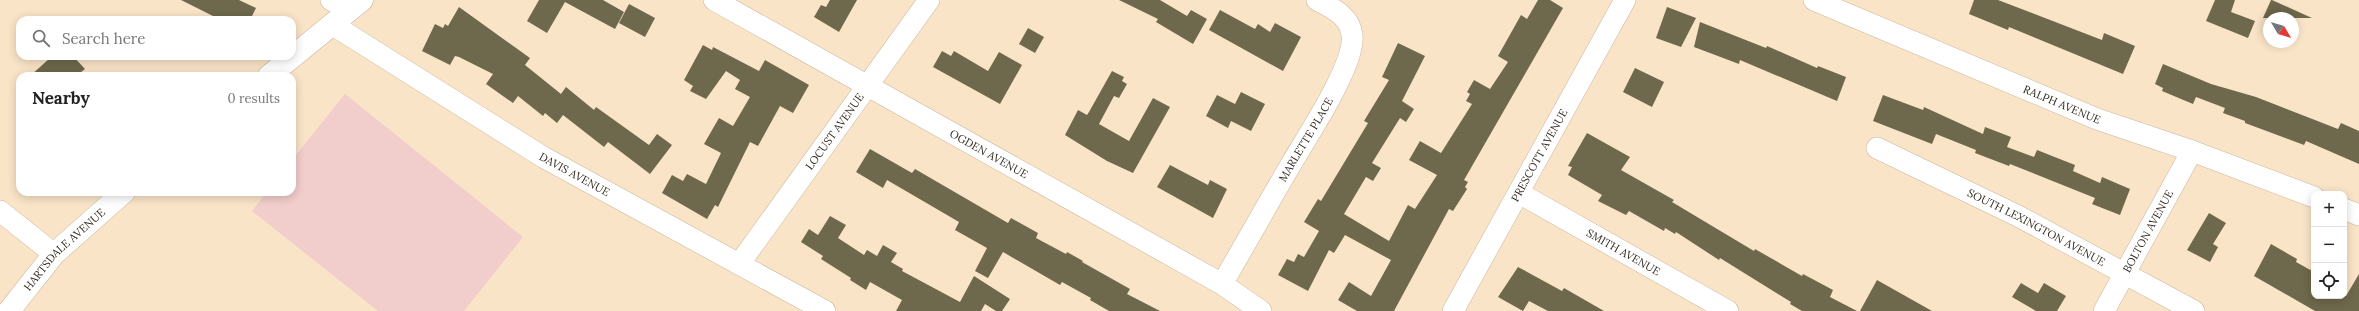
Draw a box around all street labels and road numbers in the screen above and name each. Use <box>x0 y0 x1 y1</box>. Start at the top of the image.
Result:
street label: RALPH AVENUE <box>2021 82 2103 127</box>
street label: LOCUST AVENUE <box>802 90 867 173</box>
street label: MARLETTE PLACE <box>1275 95 1336 184</box>
street label: PRESCOTT AVENUE <box>1508 106 1571 204</box>
street label: OGDEN AVENUE <box>947 126 1031 181</box>
street label: DAVIS AVENUE <box>537 149 613 199</box>
street label: SOUTH LEXINGTON AVENUE <box>1965 186 2108 269</box>
street label: BOLTON AVENUE <box>2120 187 2176 275</box>
street label: HARTSDALE AVENUE <box>21 205 108 294</box>
street label: SMITH AVENUE <box>1584 226 1663 278</box>

